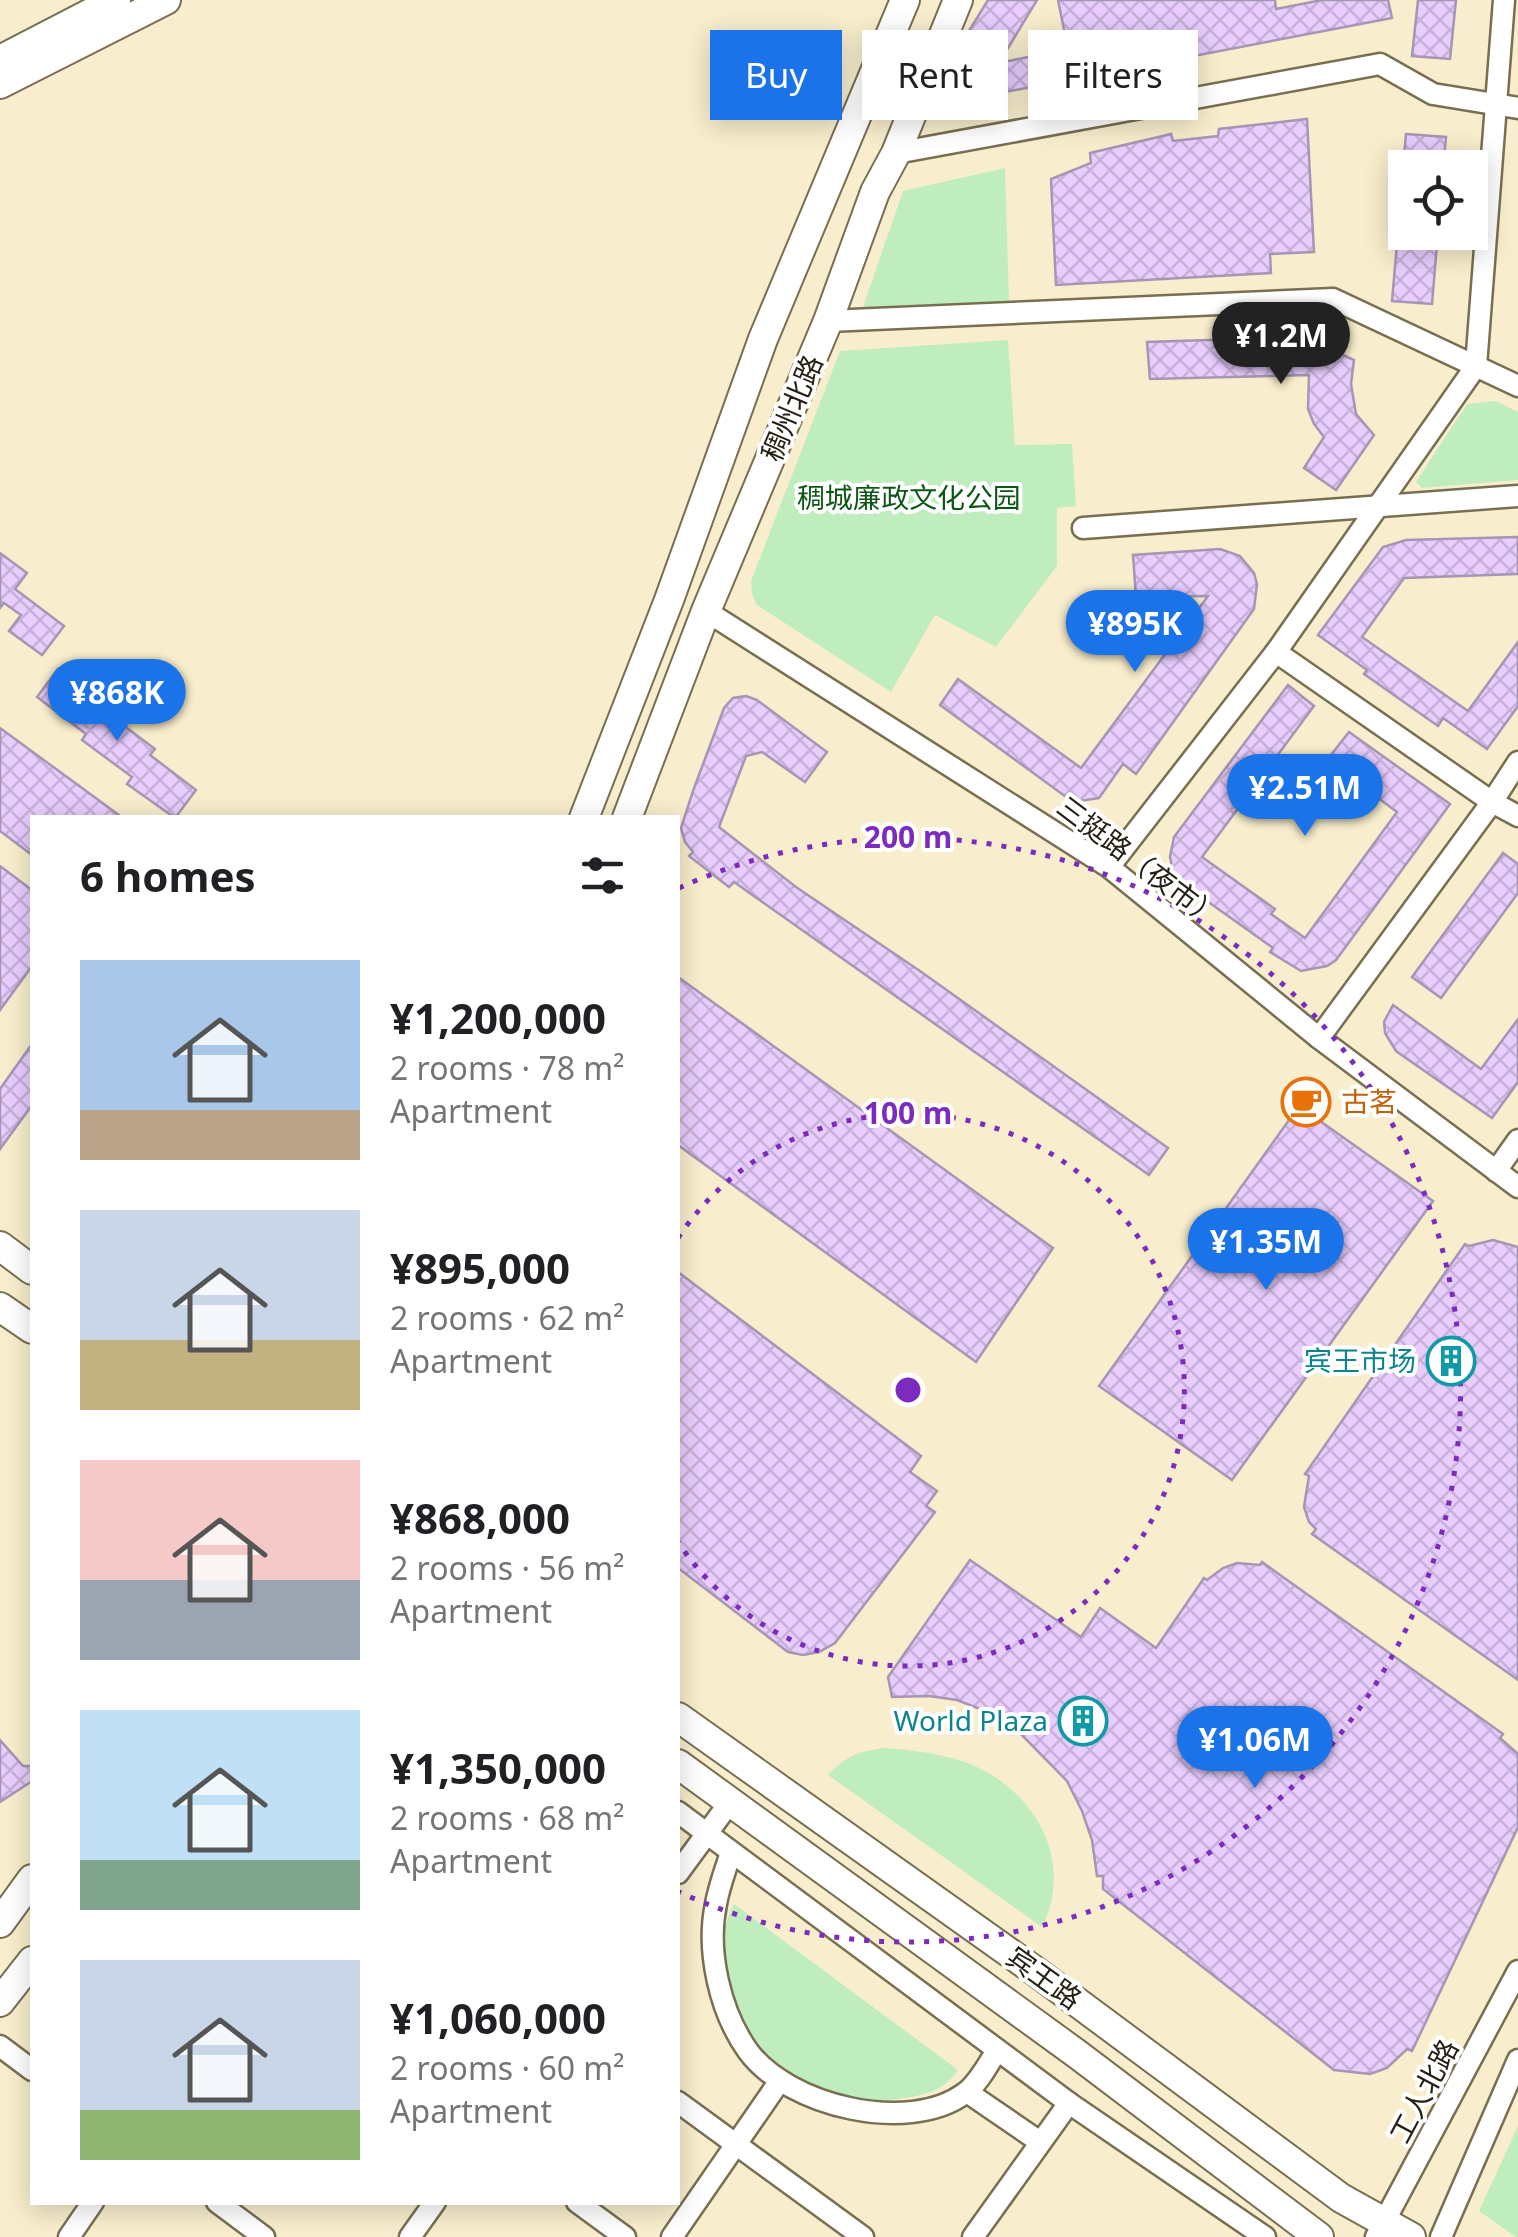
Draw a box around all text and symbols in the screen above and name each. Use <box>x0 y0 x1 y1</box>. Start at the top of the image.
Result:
chip: Buy <box>710 30 842 120</box>
chip: Rent <box>862 30 1008 120</box>
chip: Filters <box>1028 30 1198 120</box>
map controls <box>1388 150 1488 250</box>
button: locate <box>1388 150 1488 250</box>
pin: ¥1.2M <box>1211 302 1351 387</box>
text: ¥1.2M <box>1234 313 1328 356</box>
street label: 稠州北路 <box>752 349 830 467</box>
park label: 稠城廉政文化公园 <box>797 478 1021 516</box>
pin: ¥895K <box>1065 590 1205 675</box>
text: ¥895K <box>1088 601 1182 644</box>
pin: ¥868K <box>47 659 187 744</box>
text: ¥868K <box>70 670 164 713</box>
pin: ¥2.51M <box>1224 754 1386 839</box>
text: ¥2.51M <box>1249 765 1361 808</box>
street label: 三挺路（夜市） <box>1050 787 1229 935</box>
text: 200 m <box>864 816 952 857</box>
text: 6 homes <box>80 847 256 904</box>
icon: filters <box>575 848 630 903</box>
text: ¥1,200,000 <box>390 989 606 1046</box>
icon: home <box>160 1000 280 1120</box>
text: 2 rooms · 78 m² <box>390 1046 624 1089</box>
cafe icon: 古茗 <box>1280 1076 1332 1128</box>
place label: 古茗 <box>1341 1082 1397 1120</box>
text: Apartment <box>390 1089 552 1132</box>
text: 100 m <box>864 1092 952 1133</box>
pin: ¥1.35M <box>1185 1208 1347 1293</box>
text: ¥1.35M <box>1210 1219 1322 1262</box>
text: ¥895,000 <box>390 1239 570 1296</box>
icon: home <box>160 1250 280 1370</box>
text: 2 rooms · 62 m² <box>390 1296 624 1339</box>
building icon: 宾王市场 <box>1425 1335 1477 1387</box>
text: Apartment <box>390 1339 552 1382</box>
place label: 宾王市场 <box>1304 1341 1416 1379</box>
centre of rings <box>890 1372 926 1408</box>
text: ¥868,000 <box>390 1489 570 1546</box>
icon: home <box>160 1500 280 1620</box>
text: 2 rooms · 56 m² <box>390 1546 624 1589</box>
text: Apartment <box>390 1589 552 1632</box>
building icon: World Plaza <box>1057 1695 1109 1747</box>
place label: World Plaza <box>894 1701 1048 1739</box>
pin: ¥1.06M <box>1174 1706 1336 1791</box>
text: ¥1.06M <box>1199 1717 1311 1760</box>
text: ¥1,350,000 <box>390 1739 606 1796</box>
icon: home <box>160 1750 280 1870</box>
text: 2 rooms · 68 m² <box>390 1796 624 1839</box>
text: Apartment <box>390 1839 552 1882</box>
street label: 宾王路 <box>999 1937 1090 2017</box>
text: ¥1,060,000 <box>390 1989 606 2046</box>
icon: home <box>160 2000 280 2120</box>
street label: 工人北路 <box>1380 2032 1466 2149</box>
text: 2 rooms · 60 m² <box>390 2046 624 2089</box>
text: Apartment <box>390 2089 552 2132</box>

